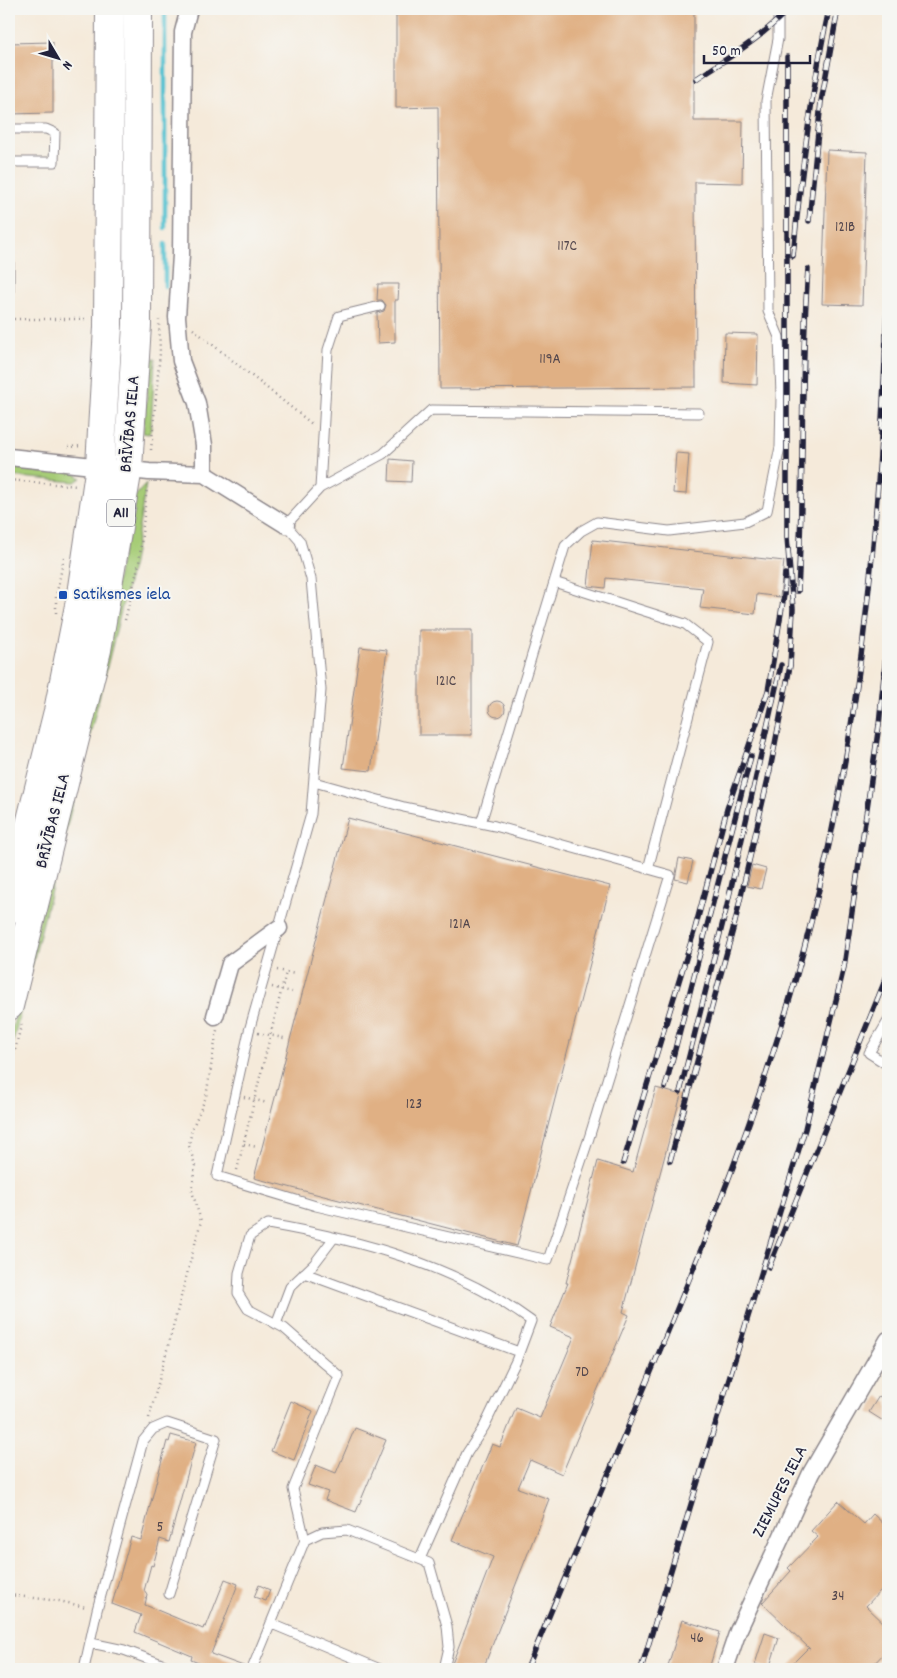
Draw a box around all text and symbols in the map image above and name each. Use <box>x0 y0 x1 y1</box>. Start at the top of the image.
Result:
north arrow <box>32 32 82 82</box>
scale bar <box>704 32 811 64</box>
text: 50 m <box>712 41 741 63</box>
text: N <box>57 56 77 74</box>
house number: 121B <box>835 217 855 239</box>
house number: 117C <box>557 236 577 258</box>
house number: 119A <box>539 349 561 371</box>
street label: BRĪVĪBAS IELA <box>114 374 148 474</box>
road number: A11 <box>107 499 135 526</box>
place label: Satiksmes iela <box>73 583 171 608</box>
marker: Satiksmes iela <box>57 589 69 601</box>
house number: 121C <box>436 671 456 693</box>
street label: BRĪVĪBAS IELA <box>30 771 78 871</box>
house number: 121A <box>449 914 471 936</box>
house number: 123 <box>406 1094 422 1116</box>
house number: 7D <box>575 1362 589 1384</box>
street label: ZIEMUPES IELA <box>747 1442 815 1542</box>
house number: 5 <box>157 1517 164 1539</box>
house number: 34 <box>832 1586 844 1608</box>
house number: 46 <box>690 1628 704 1650</box>

